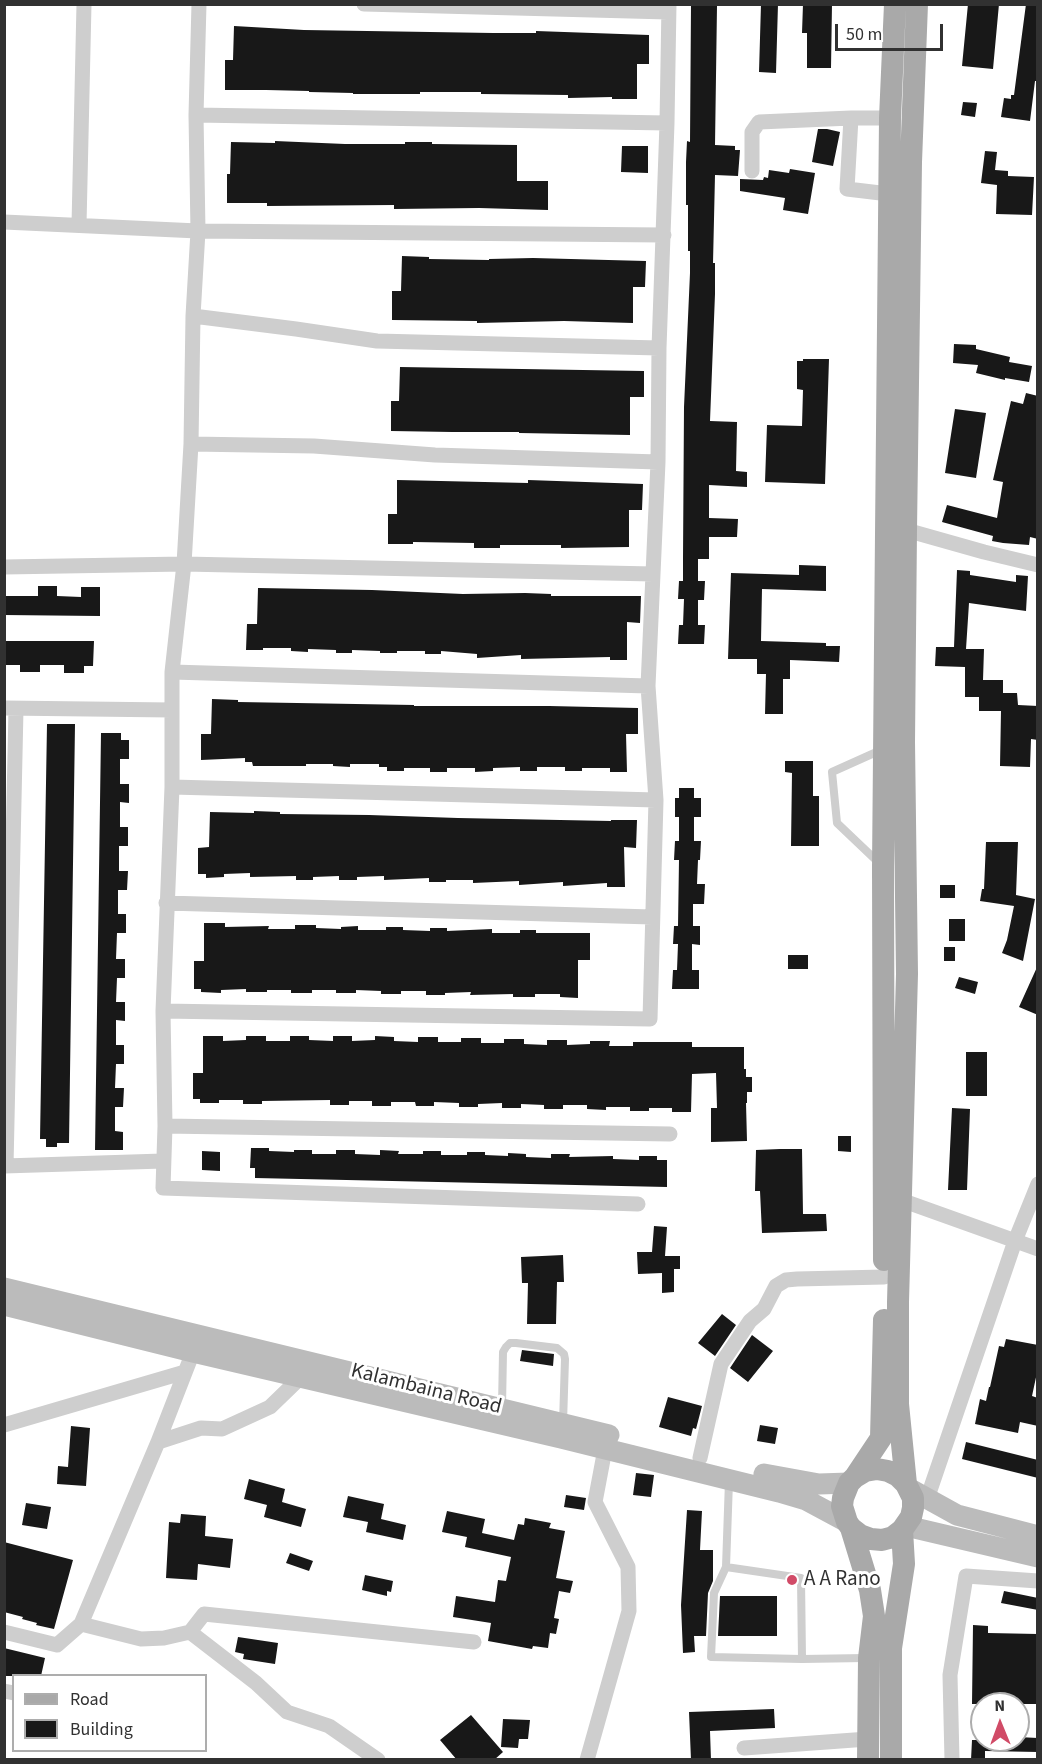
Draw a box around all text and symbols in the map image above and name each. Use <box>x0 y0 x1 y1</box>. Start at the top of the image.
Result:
scale bar <box>838 12 946 50</box>
text: 50 m <box>846 22 882 47</box>
street label: Kalambaina Road <box>348 1359 504 1421</box>
place label: A A Rano <box>804 1567 881 1593</box>
marker: A A Rano <box>785 1573 799 1587</box>
legend <box>12 1674 207 1752</box>
text: Road <box>70 1687 109 1712</box>
north arrow <box>970 1692 1030 1752</box>
text: N <box>994 1695 1005 1717</box>
text: Building <box>70 1717 133 1742</box>

